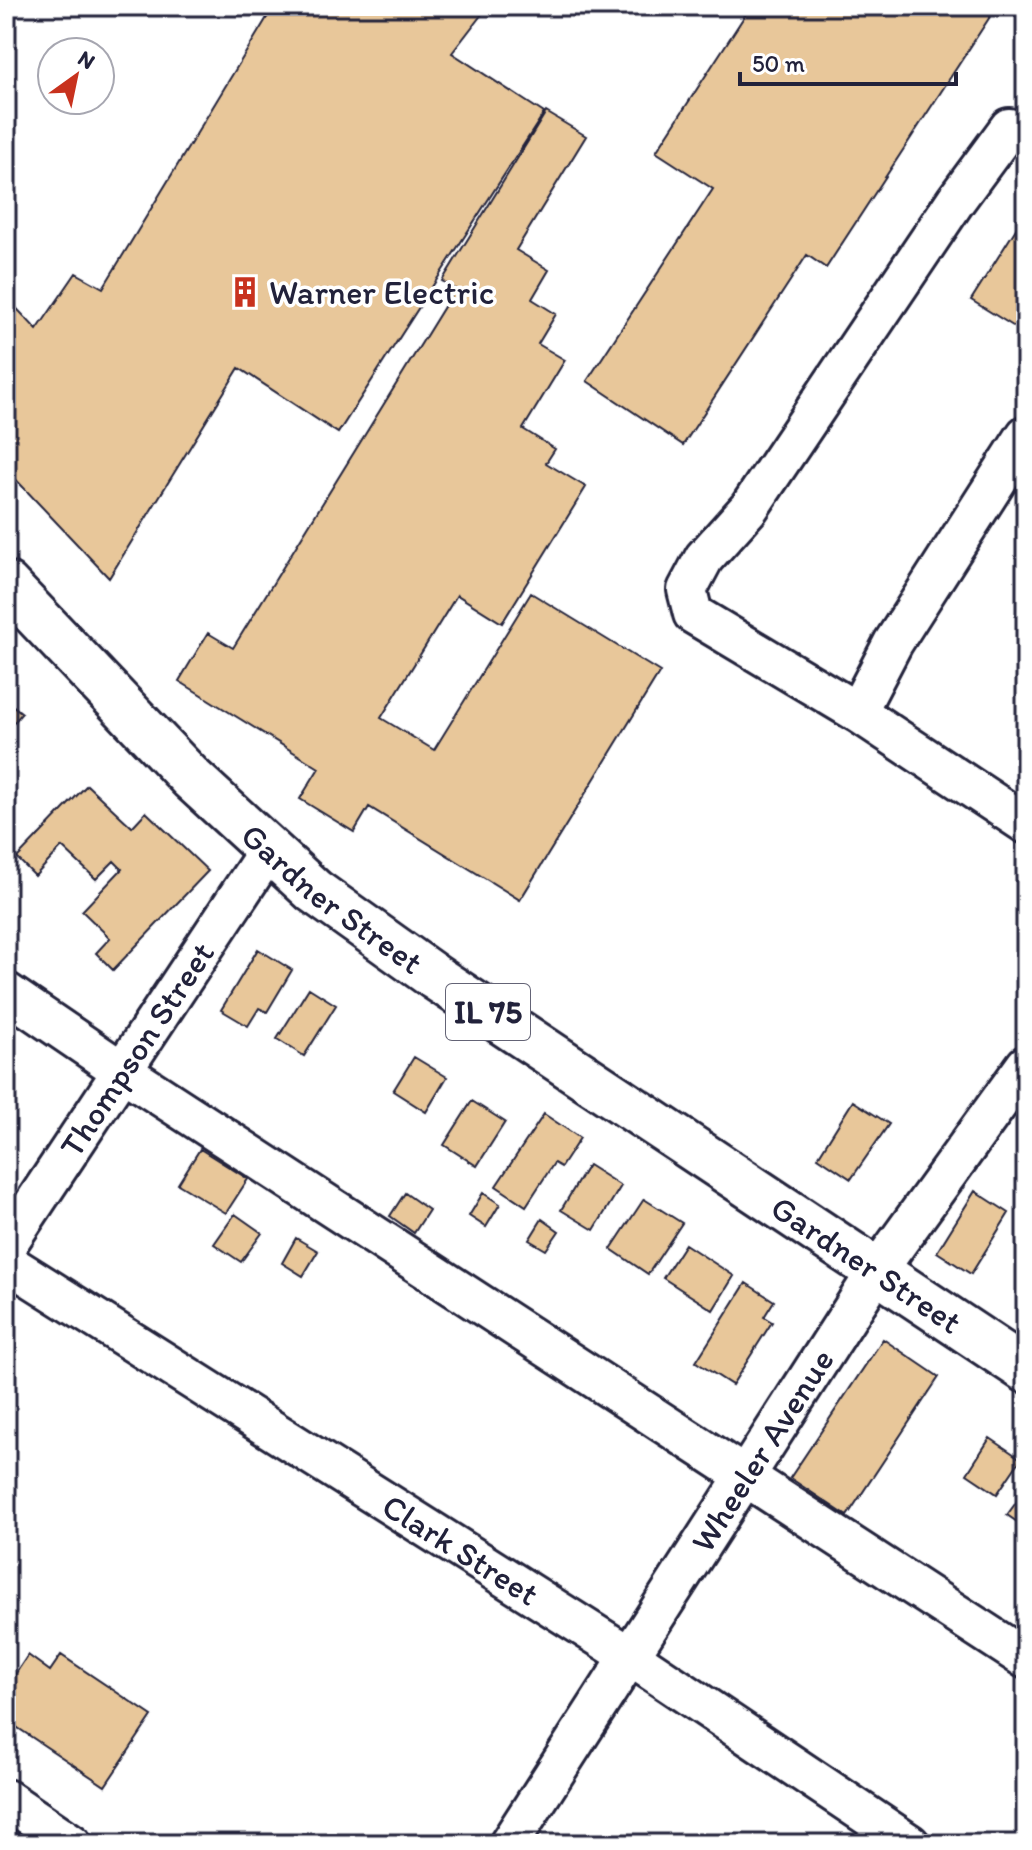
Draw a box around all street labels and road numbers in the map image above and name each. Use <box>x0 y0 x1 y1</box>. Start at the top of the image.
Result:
street label: Gardner Street <box>233 814 431 983</box>
street label: Thompson Street <box>51 934 223 1164</box>
road number: IL 75 <box>446 984 530 1040</box>
street label: Gardner Street <box>764 1186 970 1342</box>
street label: Wheeler Avenue <box>682 1341 842 1559</box>
street label: Clark Street <box>375 1485 547 1614</box>

